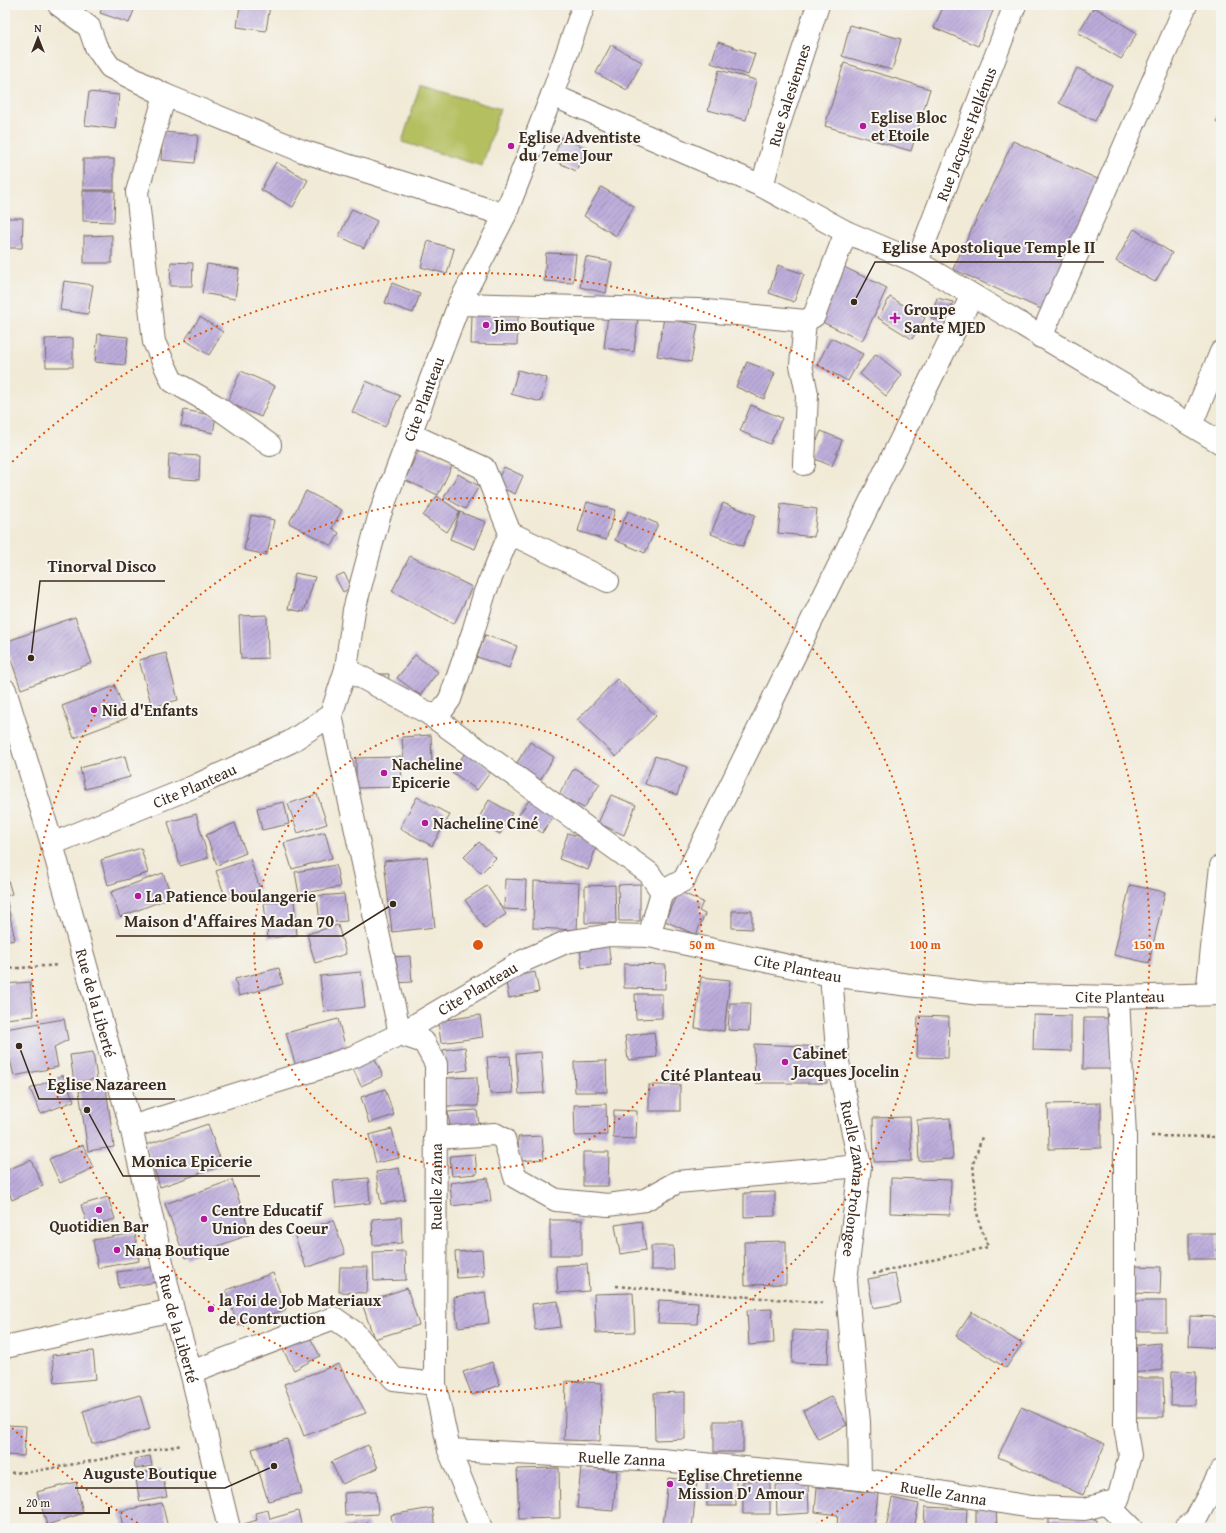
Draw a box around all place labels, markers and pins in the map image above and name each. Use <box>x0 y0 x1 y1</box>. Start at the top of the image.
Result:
place label: Eglise Bloc et Etoile <box>871 105 948 147</box>
marker: Eglise Bloc et Etoile <box>858 121 868 131</box>
place label: Eglise Adventiste du 7eme Jour <box>519 125 641 167</box>
marker: Eglise Adventiste du 7eme Jour <box>506 141 516 151</box>
callout: Eglise Apostolique Temple II <box>875 233 1104 262</box>
place label: Groupe Sante MJED <box>904 297 986 339</box>
marker: Groupe Sante MJED <box>889 312 901 324</box>
place label: Jimo Boutique <box>491 313 595 337</box>
marker: Jimo Boutique <box>481 320 491 330</box>
callout: Tinorval Disco <box>40 552 165 581</box>
place label: Nid d'Enfants <box>102 698 198 722</box>
marker: Nid d'Enfants <box>89 705 99 715</box>
place label: Nacheline Epicerie <box>392 752 463 794</box>
marker: Nacheline Epicerie <box>379 768 389 778</box>
place label: Nacheline Ciné <box>433 811 539 835</box>
marker: Nacheline Ciné <box>420 818 430 828</box>
place label: La Patience boulangerie <box>146 884 316 908</box>
marker: La Patience boulangerie <box>133 891 143 901</box>
callout: Maison d'Affaires Madan 70 <box>116 907 342 936</box>
centre of rings <box>471 938 485 952</box>
place label: Cabinet Jacques Jocelin <box>790 1041 900 1083</box>
marker: Cabinet Jacques Jocelin <box>780 1057 790 1067</box>
callout: Eglise Nazareen <box>39 1070 175 1099</box>
callout: Monica Epicerie <box>123 1147 260 1176</box>
place label: Centre Educatif Union des Coeur <box>212 1198 329 1240</box>
marker: Quotidien Bar <box>94 1205 104 1215</box>
place label: Quotidien Bar <box>49 1214 149 1238</box>
marker: Centre Educatif Union des Coeur <box>199 1214 209 1224</box>
place label: Nana Boutique <box>125 1238 230 1262</box>
marker: Nana Boutique <box>112 1245 122 1255</box>
place label: la Foi de Job Materiaux de Contruction <box>219 1288 382 1330</box>
marker: la Foi de Job Materiaux de Contruction <box>206 1304 216 1314</box>
callout: Auguste Boutique <box>75 1459 225 1488</box>
place label: Eglise Chretienne Mission D' Amour <box>678 1463 805 1505</box>
marker: Eglise Chretienne Mission D' Amour <box>665 1479 675 1489</box>

